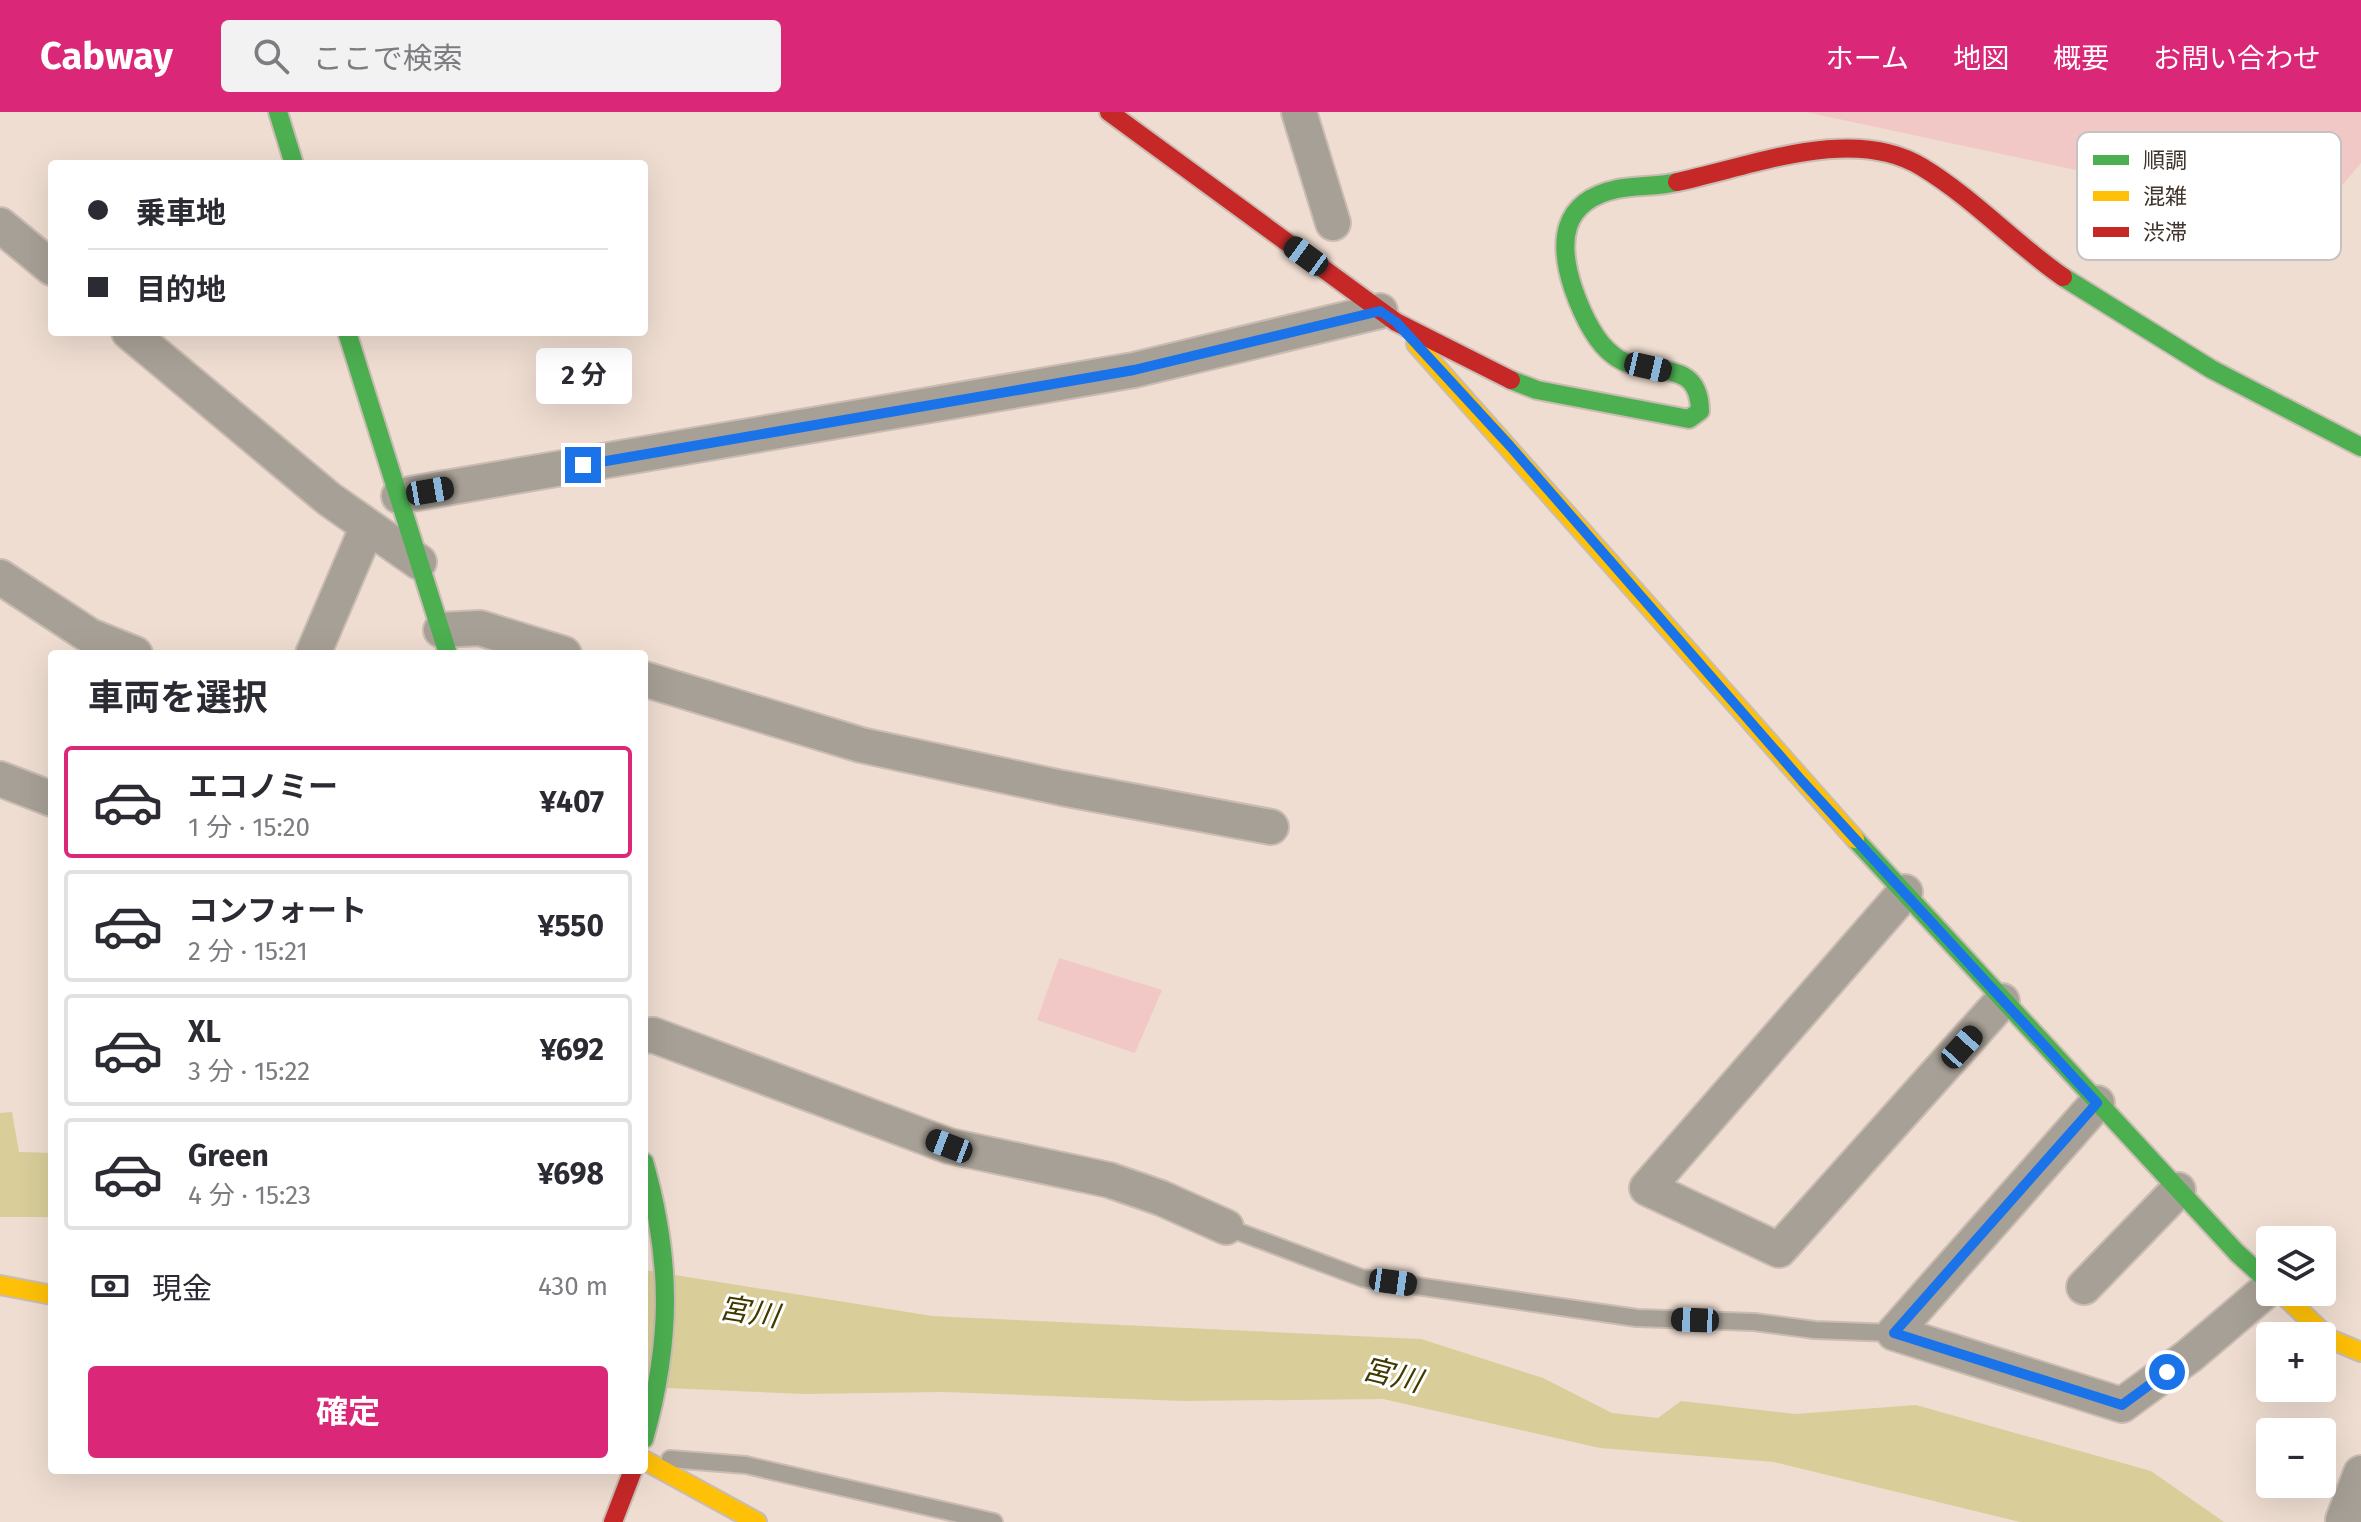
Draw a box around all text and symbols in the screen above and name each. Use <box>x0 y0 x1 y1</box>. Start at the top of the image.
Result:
search box <box>221 20 781 92</box>
text: Cabway <box>40 33 173 79</box>
icon: search <box>249 34 293 78</box>
text: ここで検索 <box>313 41 463 77</box>
text: ホーム <box>1826 42 1909 75</box>
text: 地図 <box>1953 42 2009 75</box>
text: 概要 <box>2053 42 2109 75</box>
text: お問い合わせ <box>2153 42 2321 75</box>
legend <box>2077 132 2341 260</box>
text: 順調 <box>2143 147 2187 174</box>
text: 混雑 <box>2143 183 2187 210</box>
text: 乗車地 <box>136 195 226 231</box>
text: 渋滞 <box>2143 219 2187 246</box>
car <box>1280 232 1332 280</box>
text: 目的地 <box>136 272 226 308</box>
callout: 2 分 <box>535 349 631 405</box>
car <box>1622 350 1674 384</box>
text: 2 分 <box>561 360 607 391</box>
route end <box>565 447 601 483</box>
car <box>404 475 456 507</box>
text: 車両を選択 <box>88 676 268 720</box>
icon: car <box>92 766 164 838</box>
text: エコノミー <box>188 769 338 805</box>
text: ¥407 <box>540 784 604 820</box>
text: 1 分 · 15:20 <box>188 812 310 843</box>
icon: car <box>92 890 164 962</box>
text: コンフォート <box>188 893 367 929</box>
text: ¥550 <box>538 908 604 944</box>
text: 2 分 · 15:21 <box>188 936 308 967</box>
icon: car <box>92 1014 164 1086</box>
text: XL <box>188 1014 221 1050</box>
car <box>1937 1021 1987 1073</box>
text: ¥692 <box>540 1032 604 1068</box>
text: 3 分 · 15:22 <box>188 1056 310 1087</box>
car <box>922 1126 976 1166</box>
icon: car <box>92 1138 164 1210</box>
text: Green <box>188 1138 269 1174</box>
text: ¥698 <box>537 1156 604 1192</box>
text: 4 分 · 15:23 <box>188 1180 311 1211</box>
map controls <box>2256 1226 2336 1498</box>
button: layers <box>2256 1226 2336 1306</box>
icon: cash <box>88 1264 132 1308</box>
car <box>1368 1267 1418 1297</box>
text: 現金 <box>152 1271 212 1307</box>
text: 430 m <box>538 1271 608 1302</box>
water label: 宮川 <box>717 1290 784 1335</box>
car <box>1671 1307 1719 1333</box>
button: + <box>2256 1322 2336 1402</box>
water label: 宮川 <box>1359 1350 1428 1400</box>
route start <box>2149 1354 2185 1390</box>
button: 確定 <box>88 1366 608 1458</box>
button: − <box>2256 1418 2336 1498</box>

